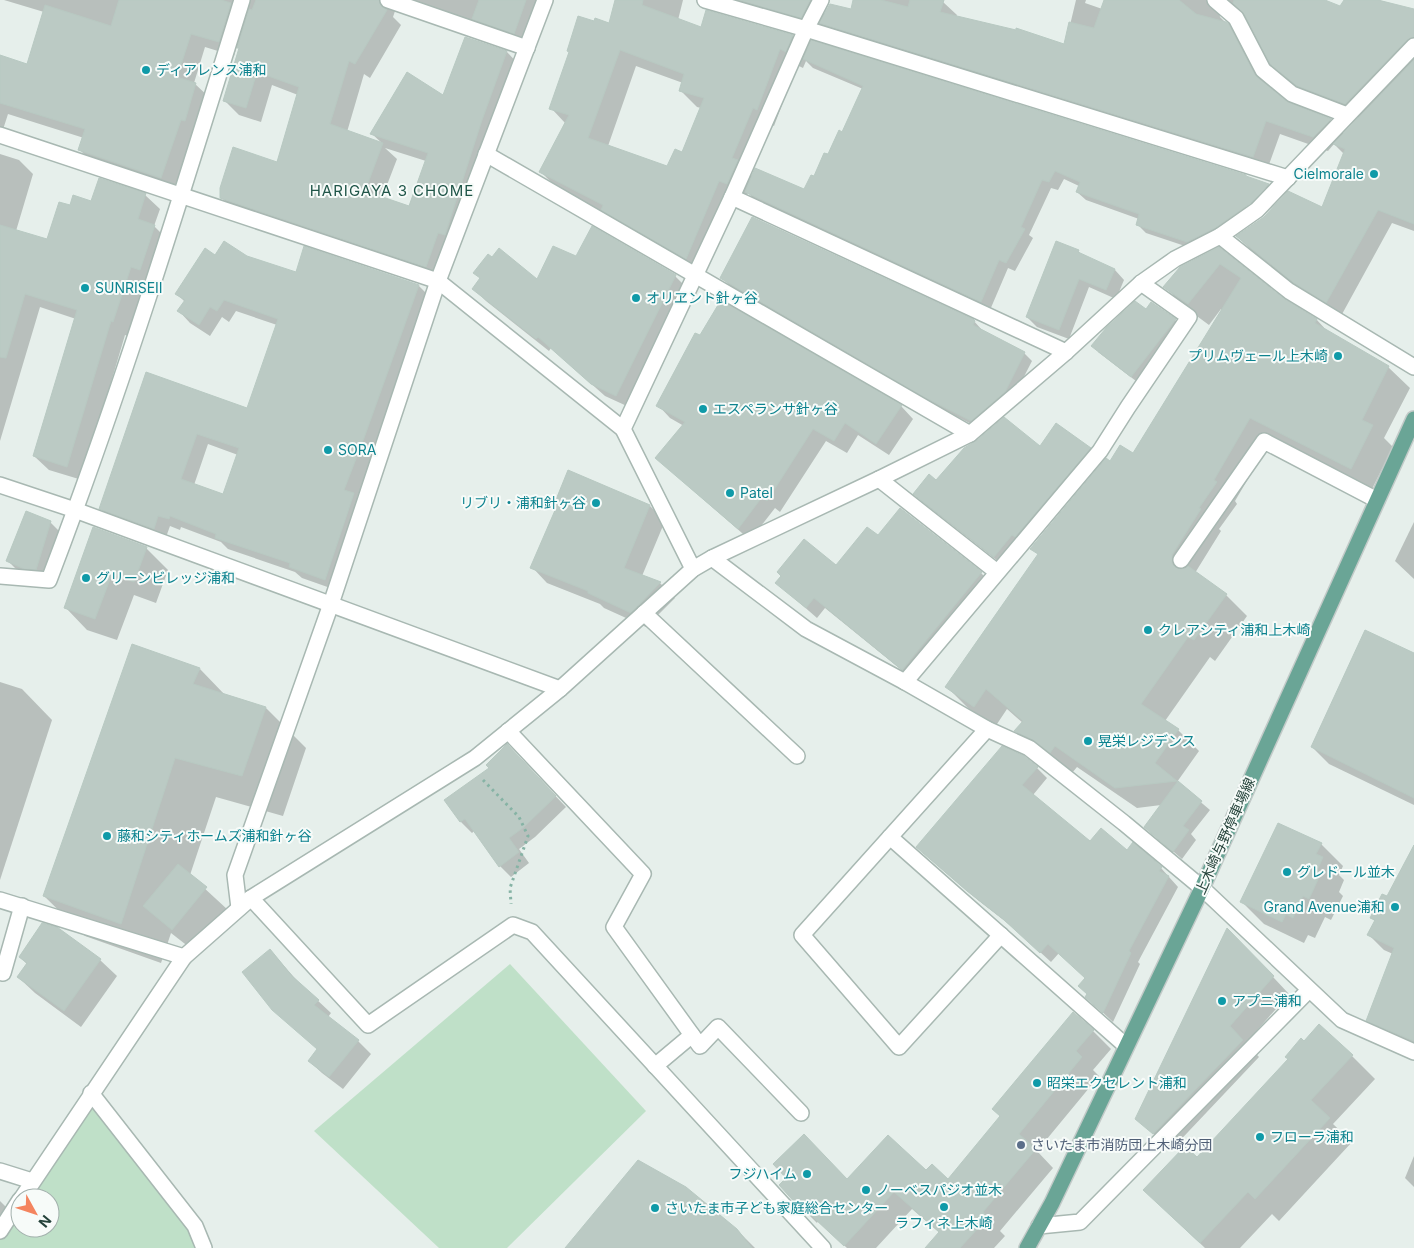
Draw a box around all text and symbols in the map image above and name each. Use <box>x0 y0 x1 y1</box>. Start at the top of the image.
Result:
place label: ディアレンス浦和 <box>156 61 267 78</box>
marker: ディアレンス浦和 <box>140 64 152 76</box>
place label: Cielmorale <box>1293 165 1364 182</box>
marker: Cielmorale <box>1368 168 1380 180</box>
district label: HARIGAYA 3 CHOME <box>310 181 474 200</box>
place label: SUNRISEⅡ <box>95 279 163 296</box>
marker: SUNRISEⅡ <box>79 282 91 294</box>
place label: オリヱント針ヶ谷 <box>646 289 758 306</box>
marker: オリヱント針ヶ谷 <box>630 292 642 304</box>
place label: プリムヴェール上木崎 <box>1188 347 1328 364</box>
marker: プリムヴェール上木崎 <box>1332 350 1344 362</box>
place label: エスペランサ針ヶ谷 <box>713 400 838 417</box>
marker: エスペランサ針ヶ谷 <box>697 403 709 415</box>
place label: SORA <box>338 441 377 458</box>
marker: SORA <box>322 444 334 456</box>
place label: Patel <box>740 484 773 501</box>
marker: Patel <box>724 487 736 499</box>
place label: リブリ・浦和針ヶ谷 <box>460 494 586 511</box>
marker: リブリ・浦和針ヶ谷 <box>590 497 602 509</box>
place label: グリーンビレッジ浦和 <box>96 569 235 586</box>
marker: グリーンビレッジ浦和 <box>80 572 92 584</box>
place label: クレアシティ浦和上木崎 <box>1158 621 1311 638</box>
marker: クレアシティ浦和上木崎 <box>1142 624 1154 636</box>
place label: 晃栄レジデンス <box>1098 732 1196 749</box>
marker: 晃栄レジデンス <box>1082 735 1094 747</box>
street label: 上木崎与野停車場線 <box>1191 775 1258 897</box>
place label: 藤和シティホームズ浦和針ヶ谷 <box>117 827 312 844</box>
marker: 藤和シティホームズ浦和針ヶ谷 <box>101 830 113 842</box>
place label: グレドール並木 <box>1297 863 1395 880</box>
marker: グレドール並木 <box>1281 866 1293 878</box>
place label: Grand Avenue浦和 <box>1263 898 1385 915</box>
marker: Grand Avenue浦和 <box>1389 901 1401 913</box>
place label: アプニ浦和 <box>1232 992 1302 1009</box>
marker: アプニ浦和 <box>1216 995 1228 1007</box>
place label: 昭栄エクセレント浦和 <box>1047 1074 1187 1091</box>
marker: 昭栄エクセレント浦和 <box>1031 1077 1043 1089</box>
place label: フローラ浦和 <box>1270 1128 1354 1145</box>
marker: フローラ浦和 <box>1254 1131 1266 1143</box>
place label: さいたま市消防団上木崎分団 <box>1031 1136 1213 1153</box>
marker: さいたま市消防団上木崎分団 <box>1015 1139 1027 1151</box>
place label: フジハイム <box>728 1165 797 1182</box>
marker: フジハイム <box>801 1168 813 1180</box>
place label: ノーベスパジオ並木 <box>876 1181 1002 1198</box>
marker: ノーベスパジオ並木 <box>860 1184 872 1196</box>
north arrow <box>10 1188 60 1238</box>
place label: さいたま市子ども家庭総合センター <box>665 1199 889 1216</box>
marker: ラフィネ上木崎 <box>938 1201 950 1213</box>
marker: さいたま市子ども家庭総合センター <box>649 1202 661 1214</box>
text: N <box>35 1212 55 1231</box>
place label: ラフィネ上木崎 <box>895 1214 993 1231</box>

